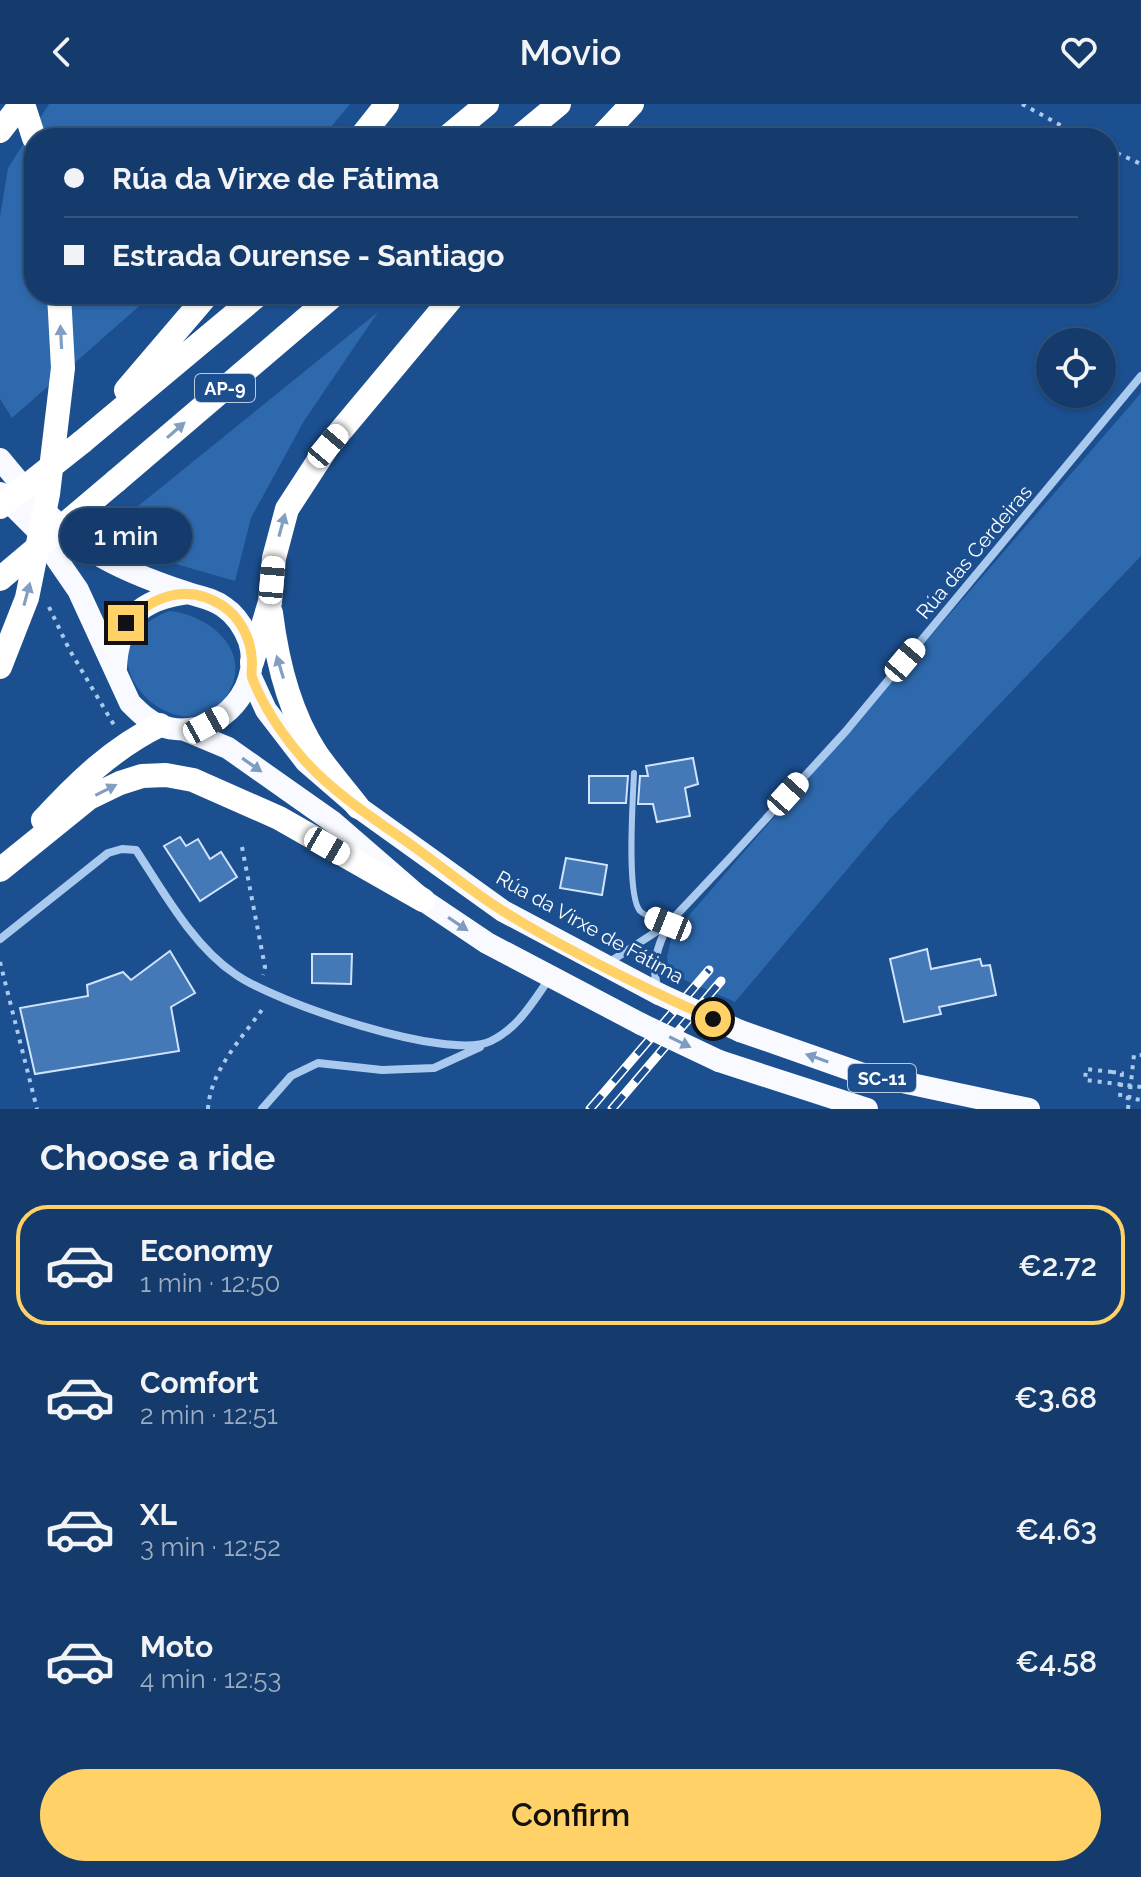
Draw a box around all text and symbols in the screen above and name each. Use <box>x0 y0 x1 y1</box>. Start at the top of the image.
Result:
icon: back <box>40 30 84 74</box>
icon: heart <box>1057 30 1101 74</box>
text: Movio <box>520 31 622 73</box>
text: Rúa da Virxe de Fátima <box>112 161 439 196</box>
text: Estrada Ourense - Santiago <box>112 238 504 273</box>
one-way arrow <box>55 324 68 349</box>
map controls <box>1036 328 1116 408</box>
button: locate <box>1036 328 1116 408</box>
road number: AP-9 <box>195 374 255 402</box>
car <box>303 420 353 472</box>
one-way arrow <box>165 422 185 439</box>
street label: Rúa das Cerdeiras <box>911 480 1037 624</box>
callout: 1 min <box>60 507 192 563</box>
one-way arrow <box>277 513 289 538</box>
text: 1 min <box>94 521 158 551</box>
car <box>258 555 286 605</box>
one-way arrow <box>21 582 33 607</box>
route end <box>108 605 144 641</box>
car <box>880 634 930 686</box>
one-way arrow <box>273 655 286 679</box>
car <box>179 703 233 747</box>
one-way arrow <box>242 757 263 772</box>
car <box>763 768 813 820</box>
one-way arrow <box>95 783 118 796</box>
car <box>300 824 354 868</box>
street label: Rúa da Virxe de Fátima <box>492 865 688 989</box>
car <box>641 904 695 944</box>
one-way arrow <box>447 916 469 930</box>
route start <box>695 1001 731 1037</box>
one-way arrow <box>669 1036 692 1049</box>
one-way arrow <box>805 1051 829 1064</box>
road number: SC-11 <box>848 1064 916 1092</box>
text: Choose a ride <box>40 1136 275 1178</box>
icon: car <box>44 1229 116 1301</box>
text: Economy <box>140 1233 273 1268</box>
text: €2.72 <box>1018 1248 1097 1283</box>
text: 1 min · 12:50 <box>140 1268 280 1298</box>
icon: car <box>44 1361 116 1433</box>
text: Comfort <box>140 1365 259 1400</box>
text: €3.68 <box>1014 1380 1097 1415</box>
text: 2 min · 12:51 <box>140 1400 278 1430</box>
icon: car <box>44 1493 116 1565</box>
text: XL <box>140 1497 177 1532</box>
text: €4.63 <box>1015 1512 1097 1547</box>
text: 3 min · 12:52 <box>140 1532 281 1562</box>
icon: car <box>44 1625 116 1697</box>
text: Moto <box>140 1629 213 1664</box>
text: €4.58 <box>1015 1644 1097 1679</box>
text: 4 min · 12:53 <box>140 1664 281 1694</box>
button: Confirm <box>40 1769 1101 1861</box>

